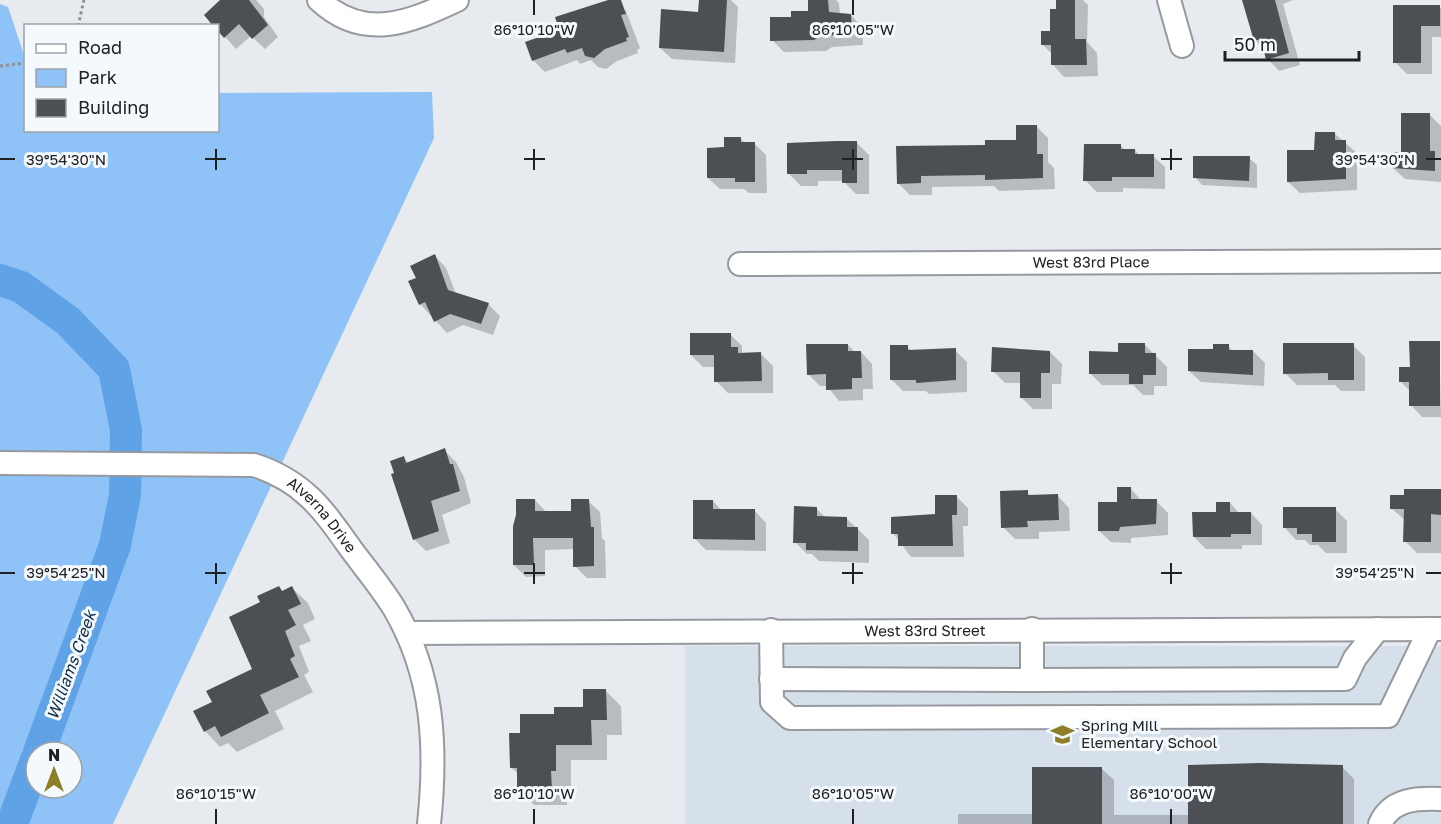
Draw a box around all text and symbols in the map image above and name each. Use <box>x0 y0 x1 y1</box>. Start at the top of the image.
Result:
text: 86°10'10"W <box>493 20 575 38</box>
text: 86°10'05"W <box>812 20 894 38</box>
legend <box>24 24 219 132</box>
scale bar <box>1225 24 1358 62</box>
text: 50 m <box>1234 33 1276 55</box>
text: Road <box>78 36 122 58</box>
text: Park <box>78 66 117 88</box>
text: Building <box>78 96 149 118</box>
text: 39°54'30"N <box>26 150 106 168</box>
text: 39°54'30"N <box>1335 150 1415 168</box>
street label: West 83rd Place <box>1033 252 1150 271</box>
street label: Alverna Drive <box>284 473 361 556</box>
text: 39°54'25"N <box>26 563 106 581</box>
text: 39°54'25"N <box>1335 563 1415 581</box>
water label: Williams Creek <box>42 606 101 722</box>
street label: West 83rd Street <box>864 621 986 639</box>
place label: Spring Mill Elementary School <box>1081 716 1217 751</box>
school or university icon: Spring Mill Elementary School <box>1050 722 1076 748</box>
north arrow <box>24 740 84 800</box>
text: N <box>48 745 60 765</box>
text: 86°10'15"W <box>176 784 256 802</box>
text: 86°10'10"W <box>493 784 575 802</box>
text: 86°10'05"W <box>812 784 894 802</box>
text: 86°10'00"W <box>1129 784 1213 802</box>

